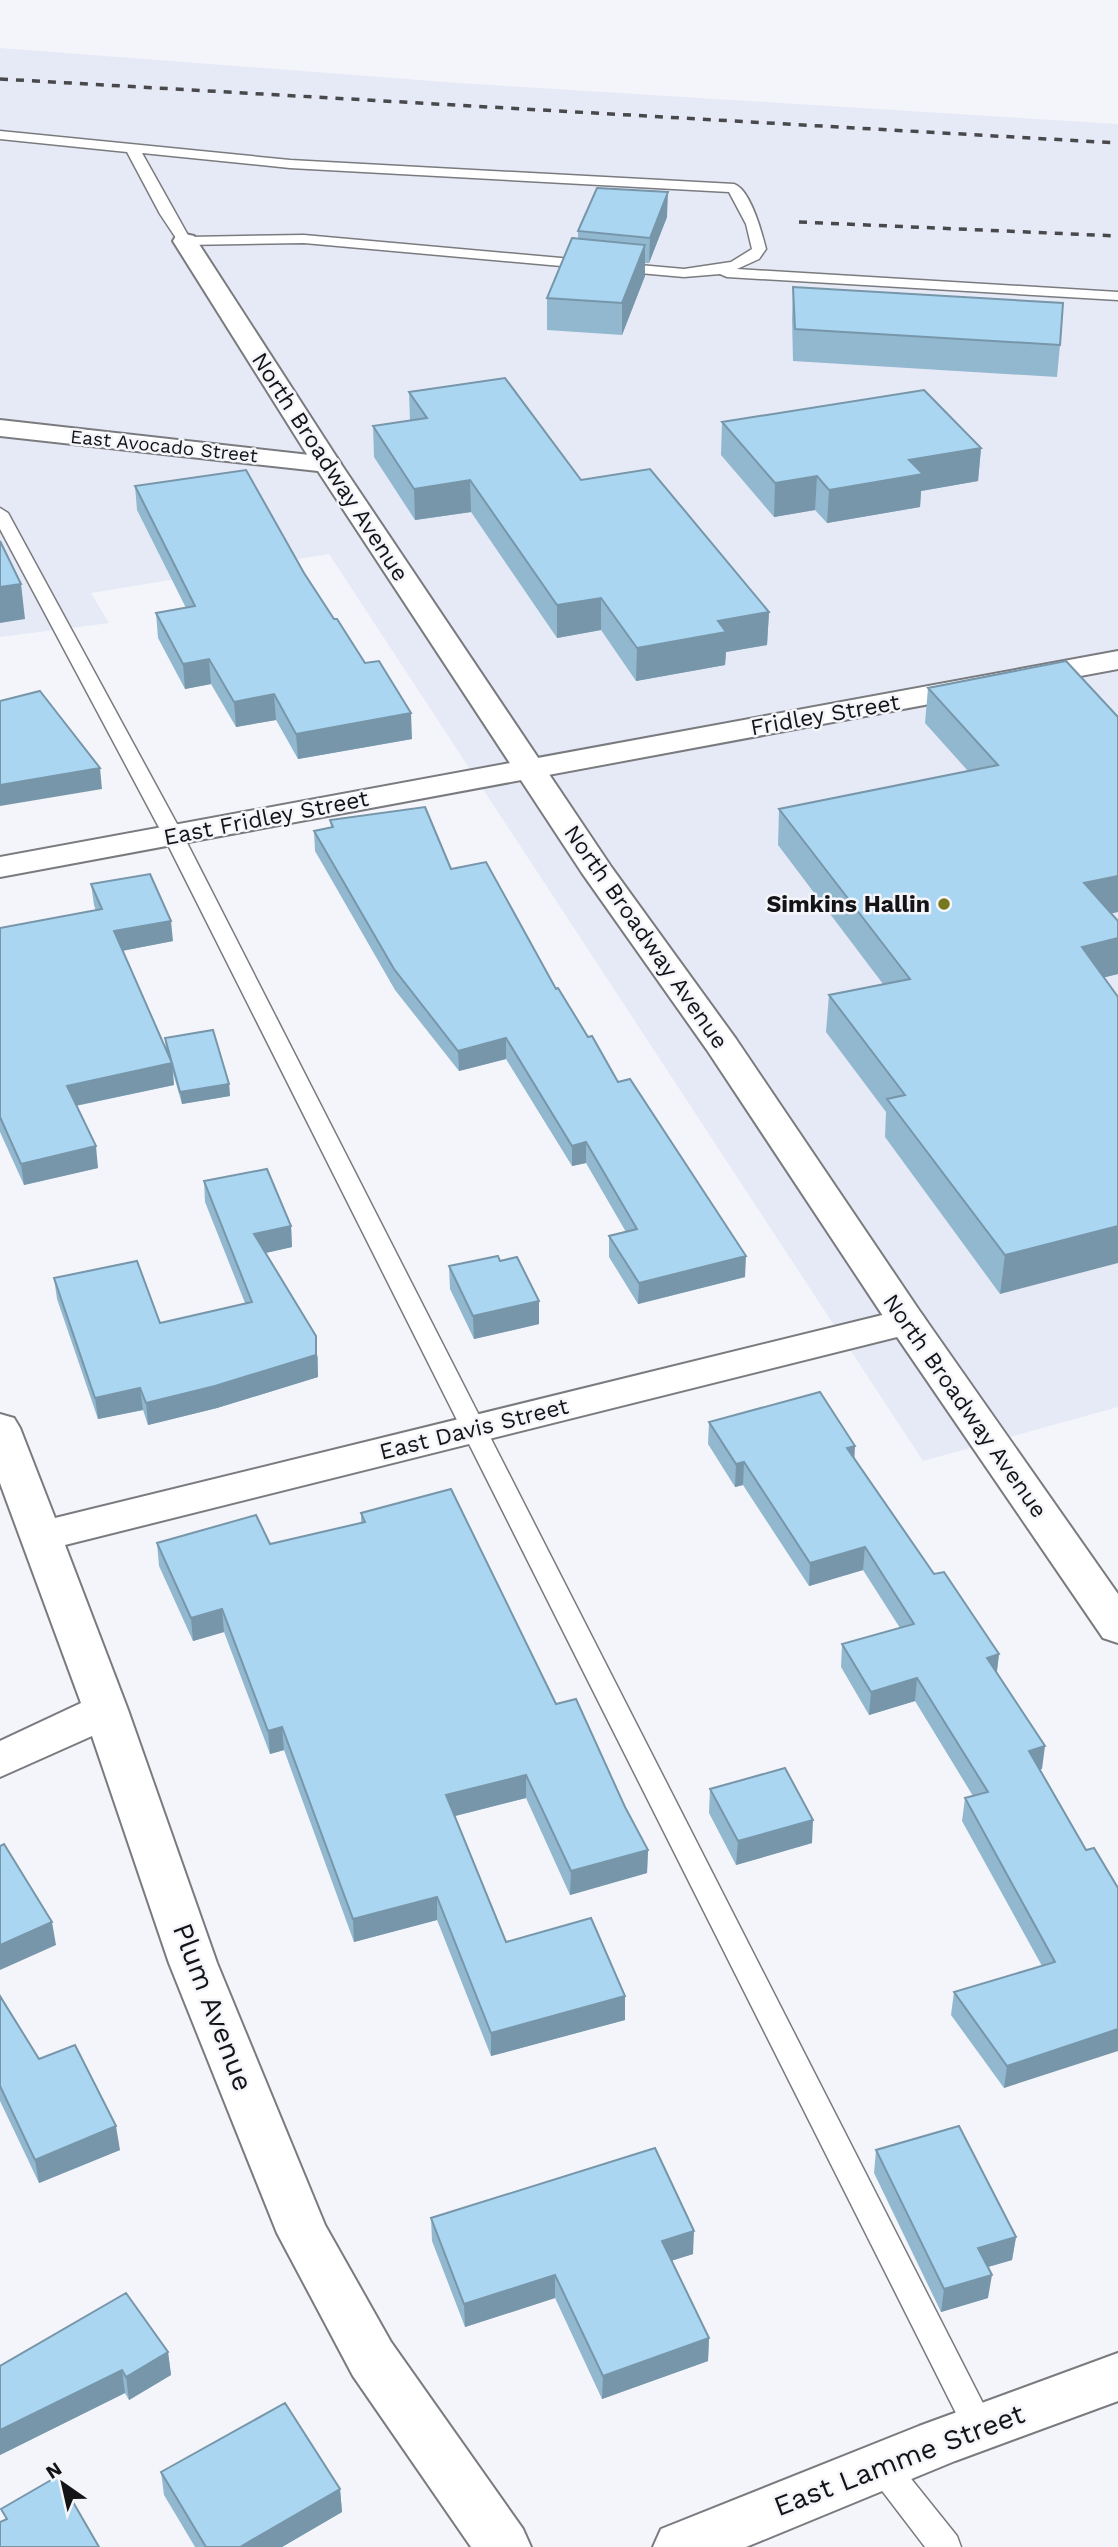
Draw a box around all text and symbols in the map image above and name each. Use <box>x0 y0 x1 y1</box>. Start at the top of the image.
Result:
street label: North Broadway Avenue <box>246 348 414 586</box>
street label: East Avocado Street <box>69 425 259 467</box>
street label: Fridley Street <box>748 689 902 741</box>
street label: East Fridley Street <box>161 785 371 851</box>
street label: North Broadway Avenue <box>558 820 734 1054</box>
place label: Simkins Hallin <box>766 891 930 918</box>
marker: Simkins Hallin <box>936 896 952 912</box>
street label: North Broadway Avenue <box>877 1289 1053 1523</box>
street label: East Davis Street <box>377 1392 572 1466</box>
street label: Plum Avenue <box>166 1918 260 2096</box>
street label: East Lamme Street <box>769 2397 1029 2523</box>
north arrow <box>28 2449 98 2519</box>
text: N <box>42 2457 66 2484</box>

